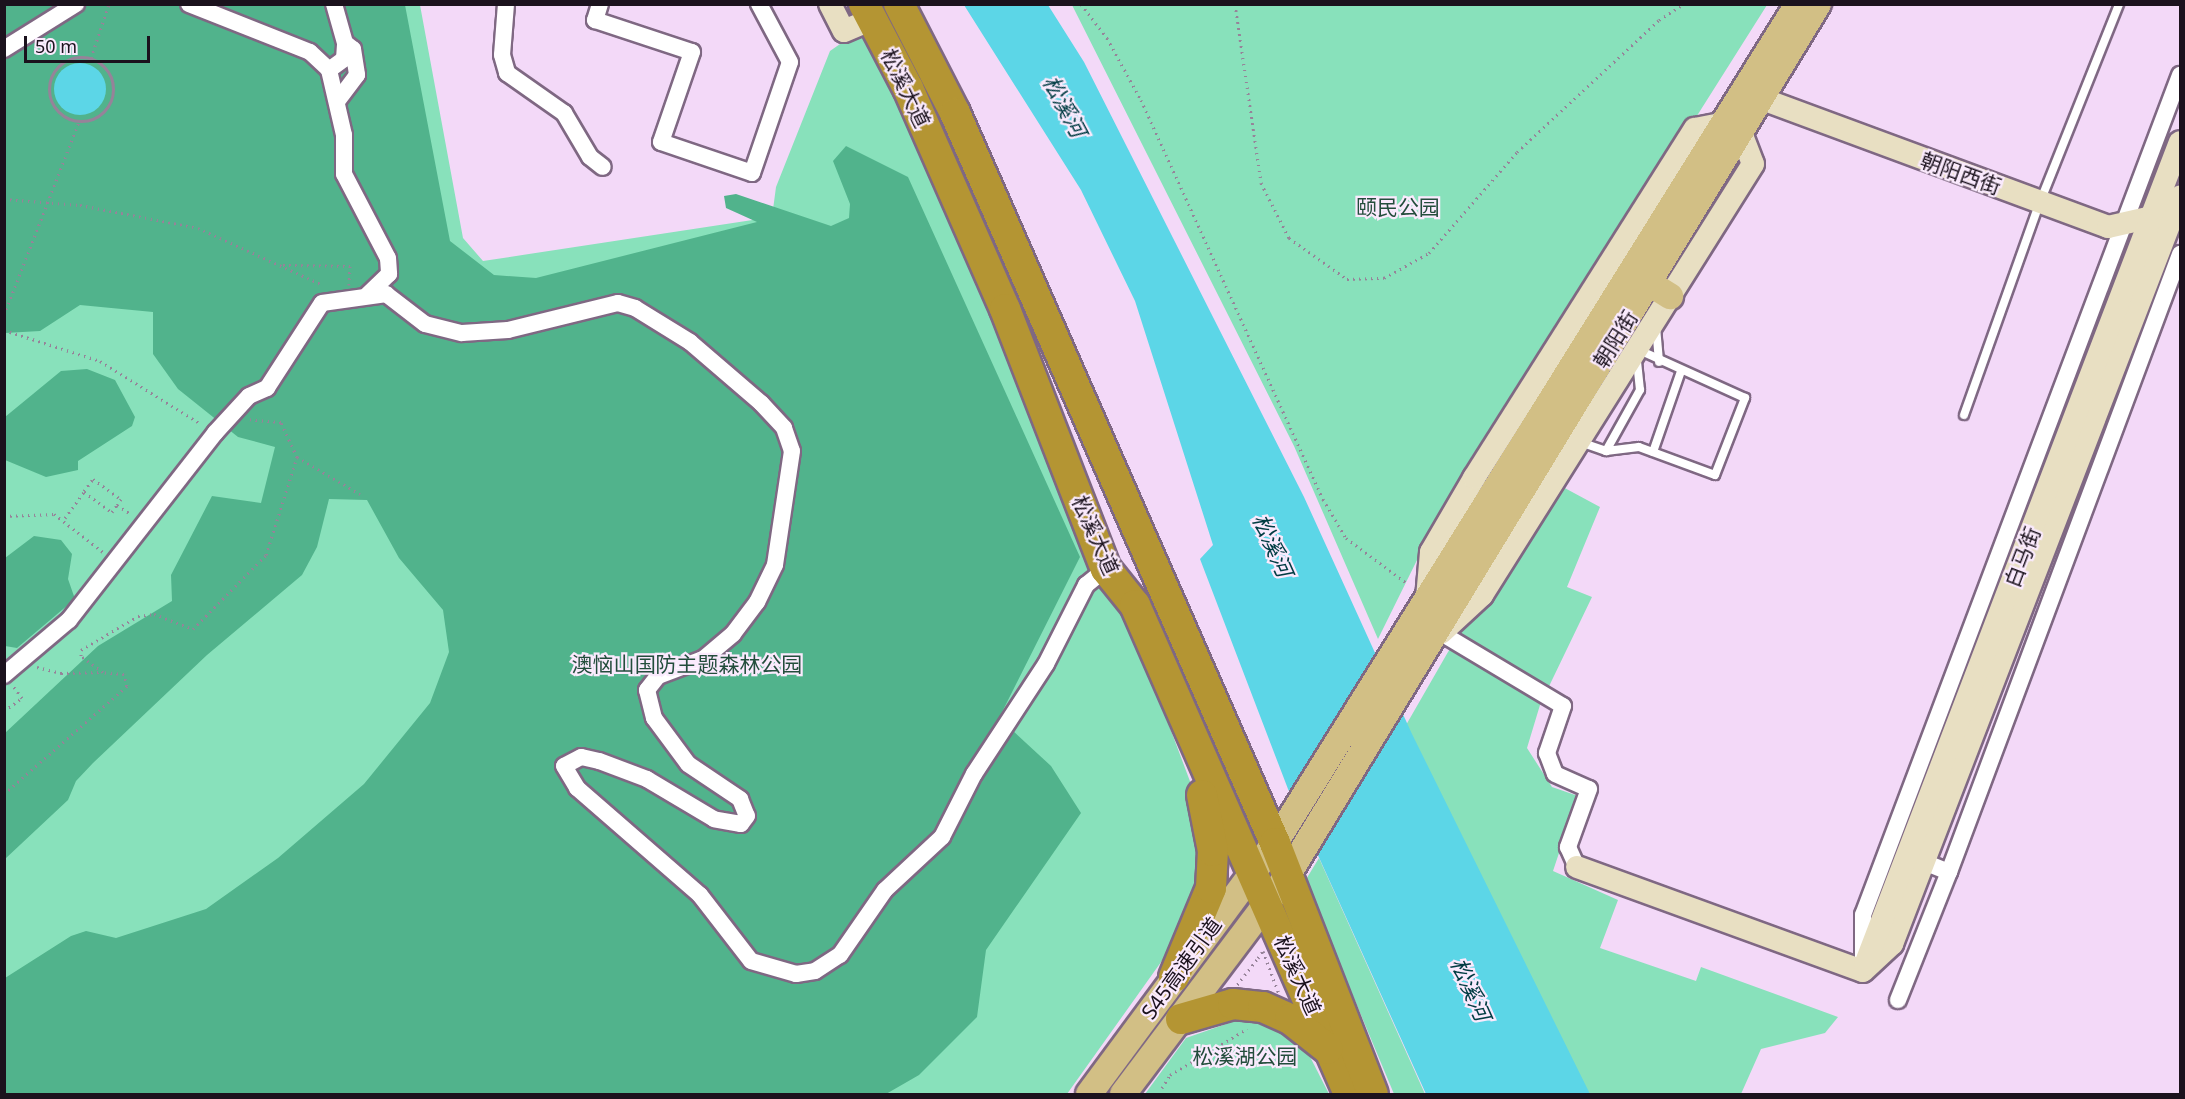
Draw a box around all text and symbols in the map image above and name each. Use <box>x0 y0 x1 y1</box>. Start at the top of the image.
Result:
scale bar <box>27 24 153 62</box>
text: 50 m <box>35 34 77 58</box>
street label: 松溪大道 <box>876 45 936 131</box>
water label: 松溪河 <box>1038 71 1092 141</box>
street label: 朝阳西街 <box>1917 147 2005 199</box>
park label: 颐民公园 <box>1356 194 1440 220</box>
street label: 朝阳街 <box>1588 306 1642 372</box>
street label: 松溪大道 <box>1067 492 1125 578</box>
water label: 松溪河 <box>1248 509 1298 581</box>
street label: 白马街 <box>1999 523 2045 591</box>
park label: 澳恼山国防主题森林公园 <box>572 651 802 677</box>
street label: S45高速引道 <box>1136 912 1226 1024</box>
street label: 松溪大道 <box>1269 932 1327 1018</box>
water label: 松溪河 <box>1446 953 1496 1025</box>
park label: 松溪湖公园 <box>1193 1043 1297 1069</box>

